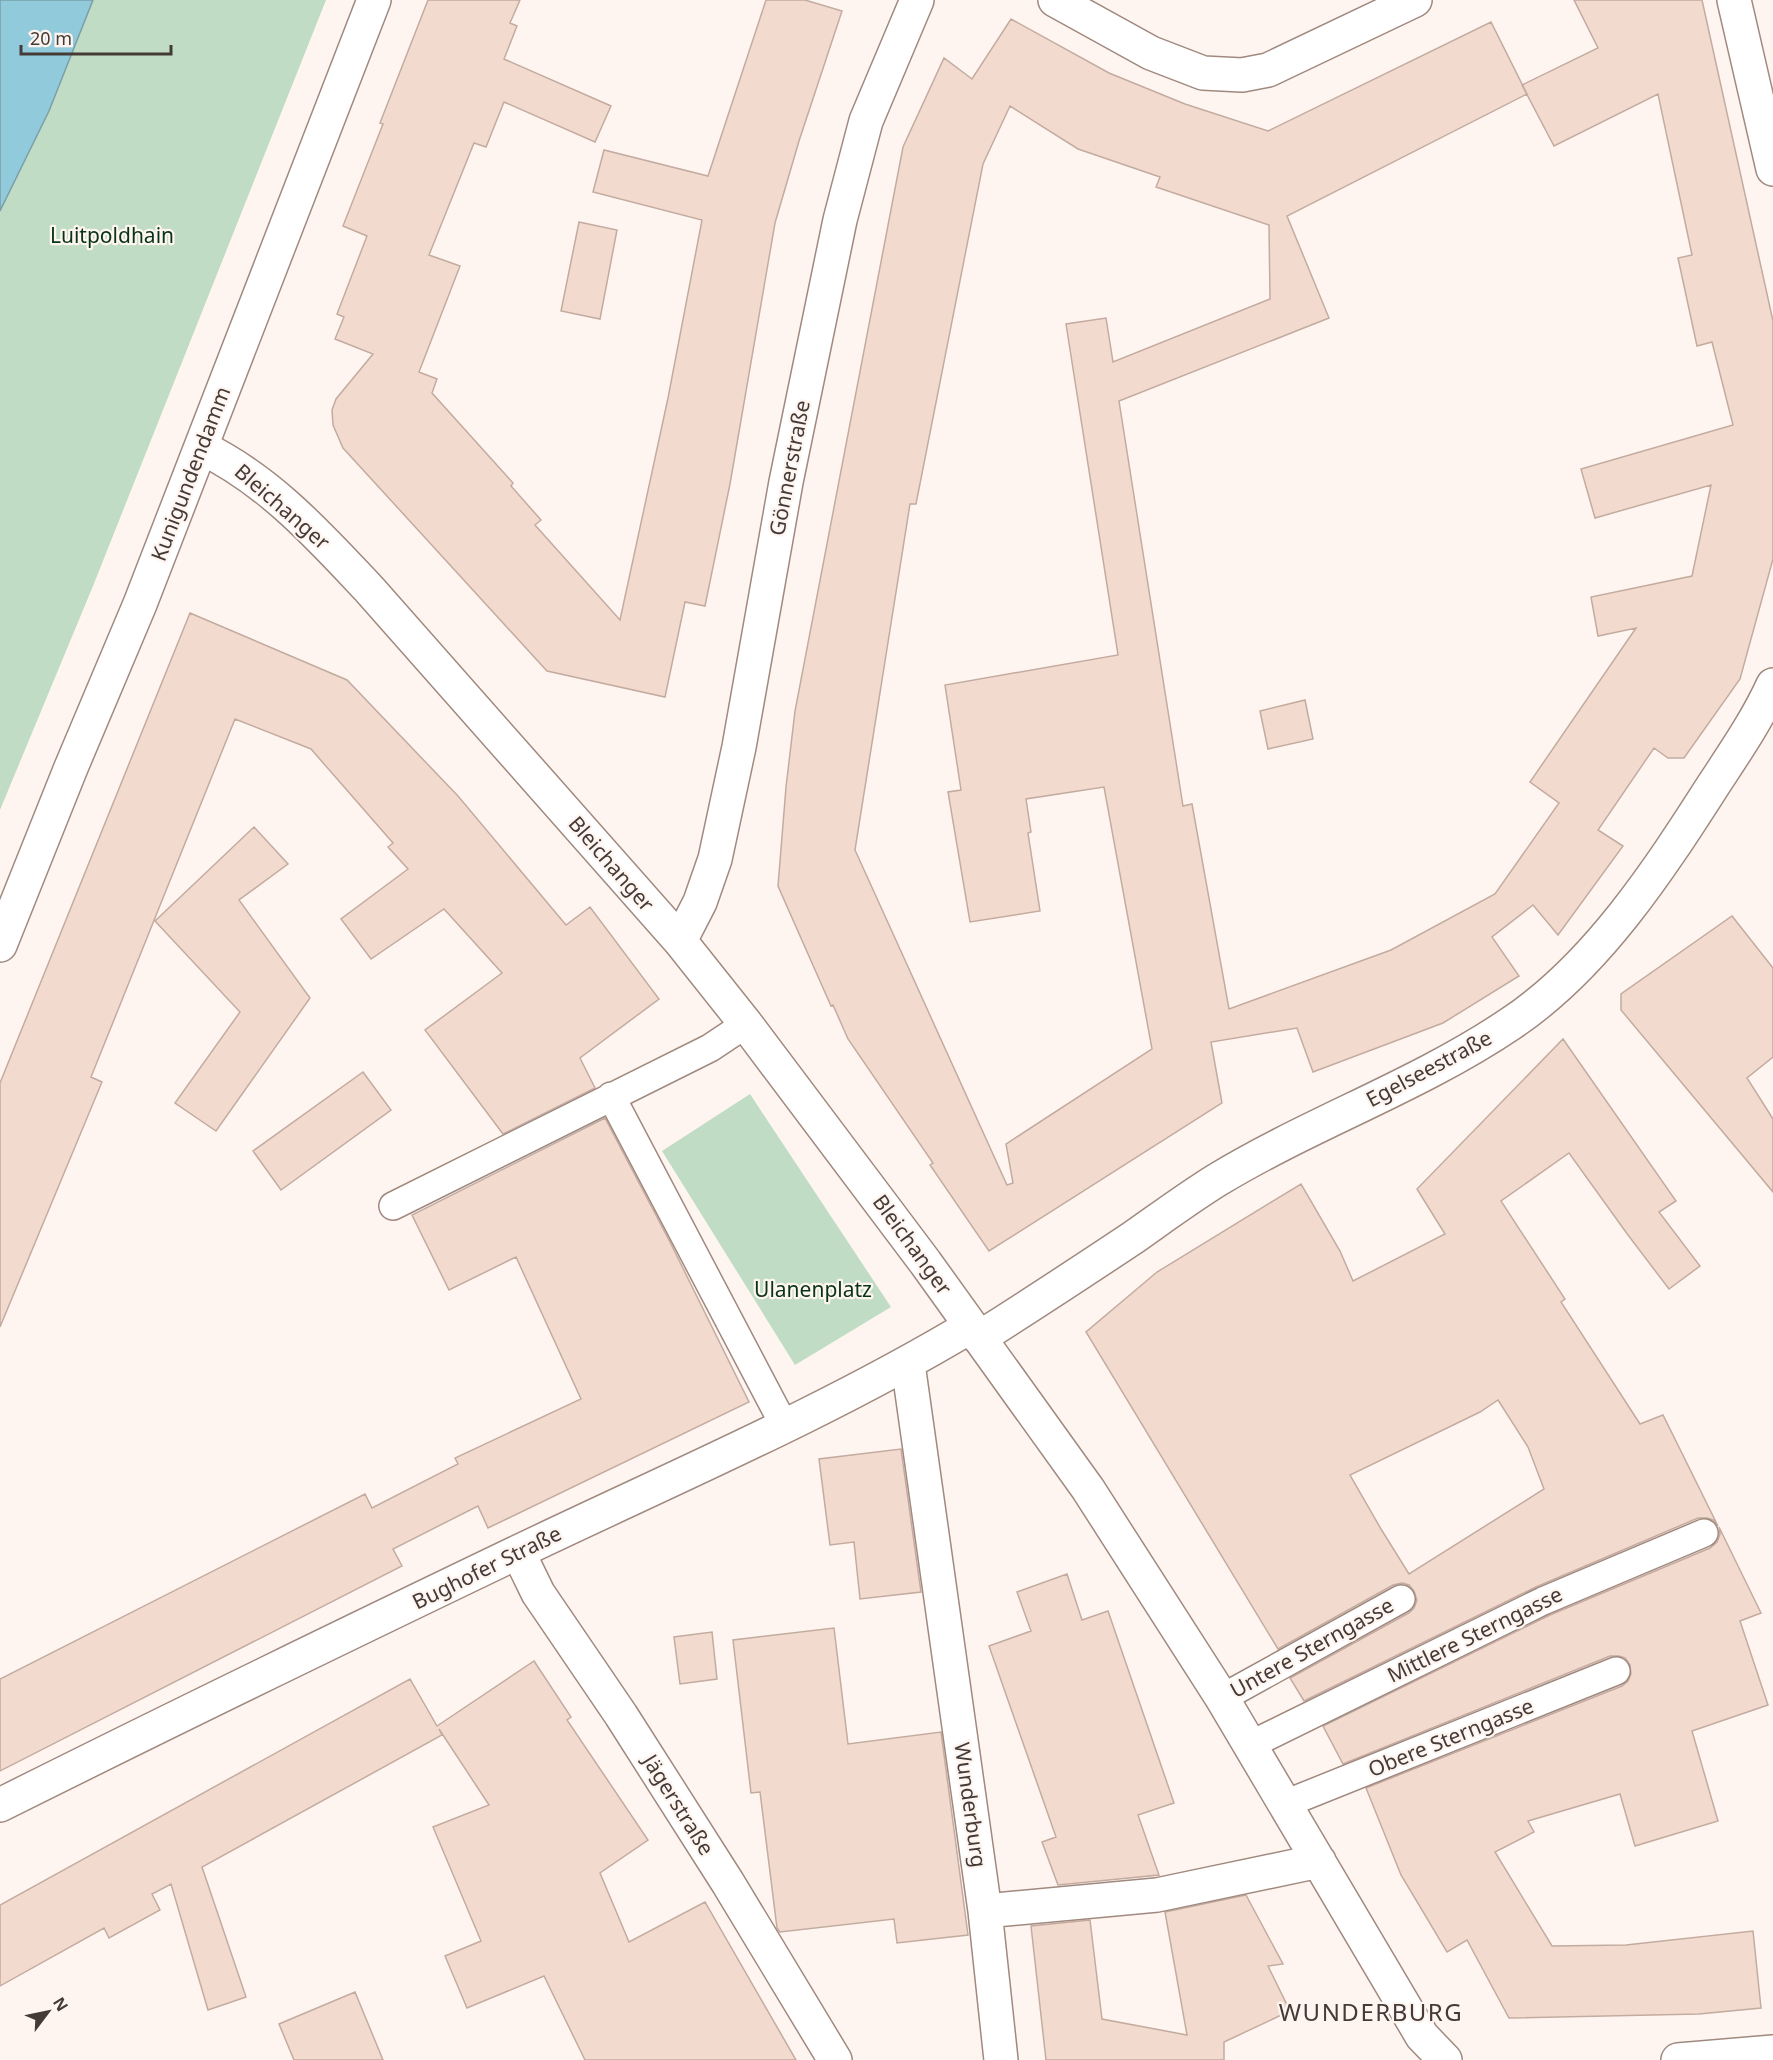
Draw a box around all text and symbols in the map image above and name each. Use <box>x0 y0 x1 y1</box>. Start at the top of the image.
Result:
scale bar <box>21 18 171 56</box>
text: 20 m <box>30 26 72 50</box>
park label: Luitpoldhain <box>50 221 174 249</box>
street label: Kunigundendamm <box>144 382 236 565</box>
street label: Gönnerstraße <box>762 398 816 538</box>
street label: Bleichanger <box>229 457 336 556</box>
street label: Bleichanger <box>563 810 661 917</box>
street label: Egelseestraße <box>1361 1023 1496 1113</box>
street label: Bleichanger <box>867 1189 959 1300</box>
park label: Ulanenplatz <box>754 1275 872 1303</box>
street label: Bughofer Straße <box>407 1519 566 1615</box>
street label: Mittlere Sterngasse <box>1382 1579 1567 1689</box>
street label: Untere Sterngasse <box>1225 1591 1398 1704</box>
street label: Obere Sterngasse <box>1364 1691 1537 1783</box>
street label: Wunderburg <box>948 1741 994 1869</box>
street label: Jägerstraße <box>636 1747 721 1860</box>
north arrow <box>18 1982 78 2042</box>
text: N <box>48 1993 73 2015</box>
district label: WUNDERBURG <box>1279 1995 1463 2028</box>

